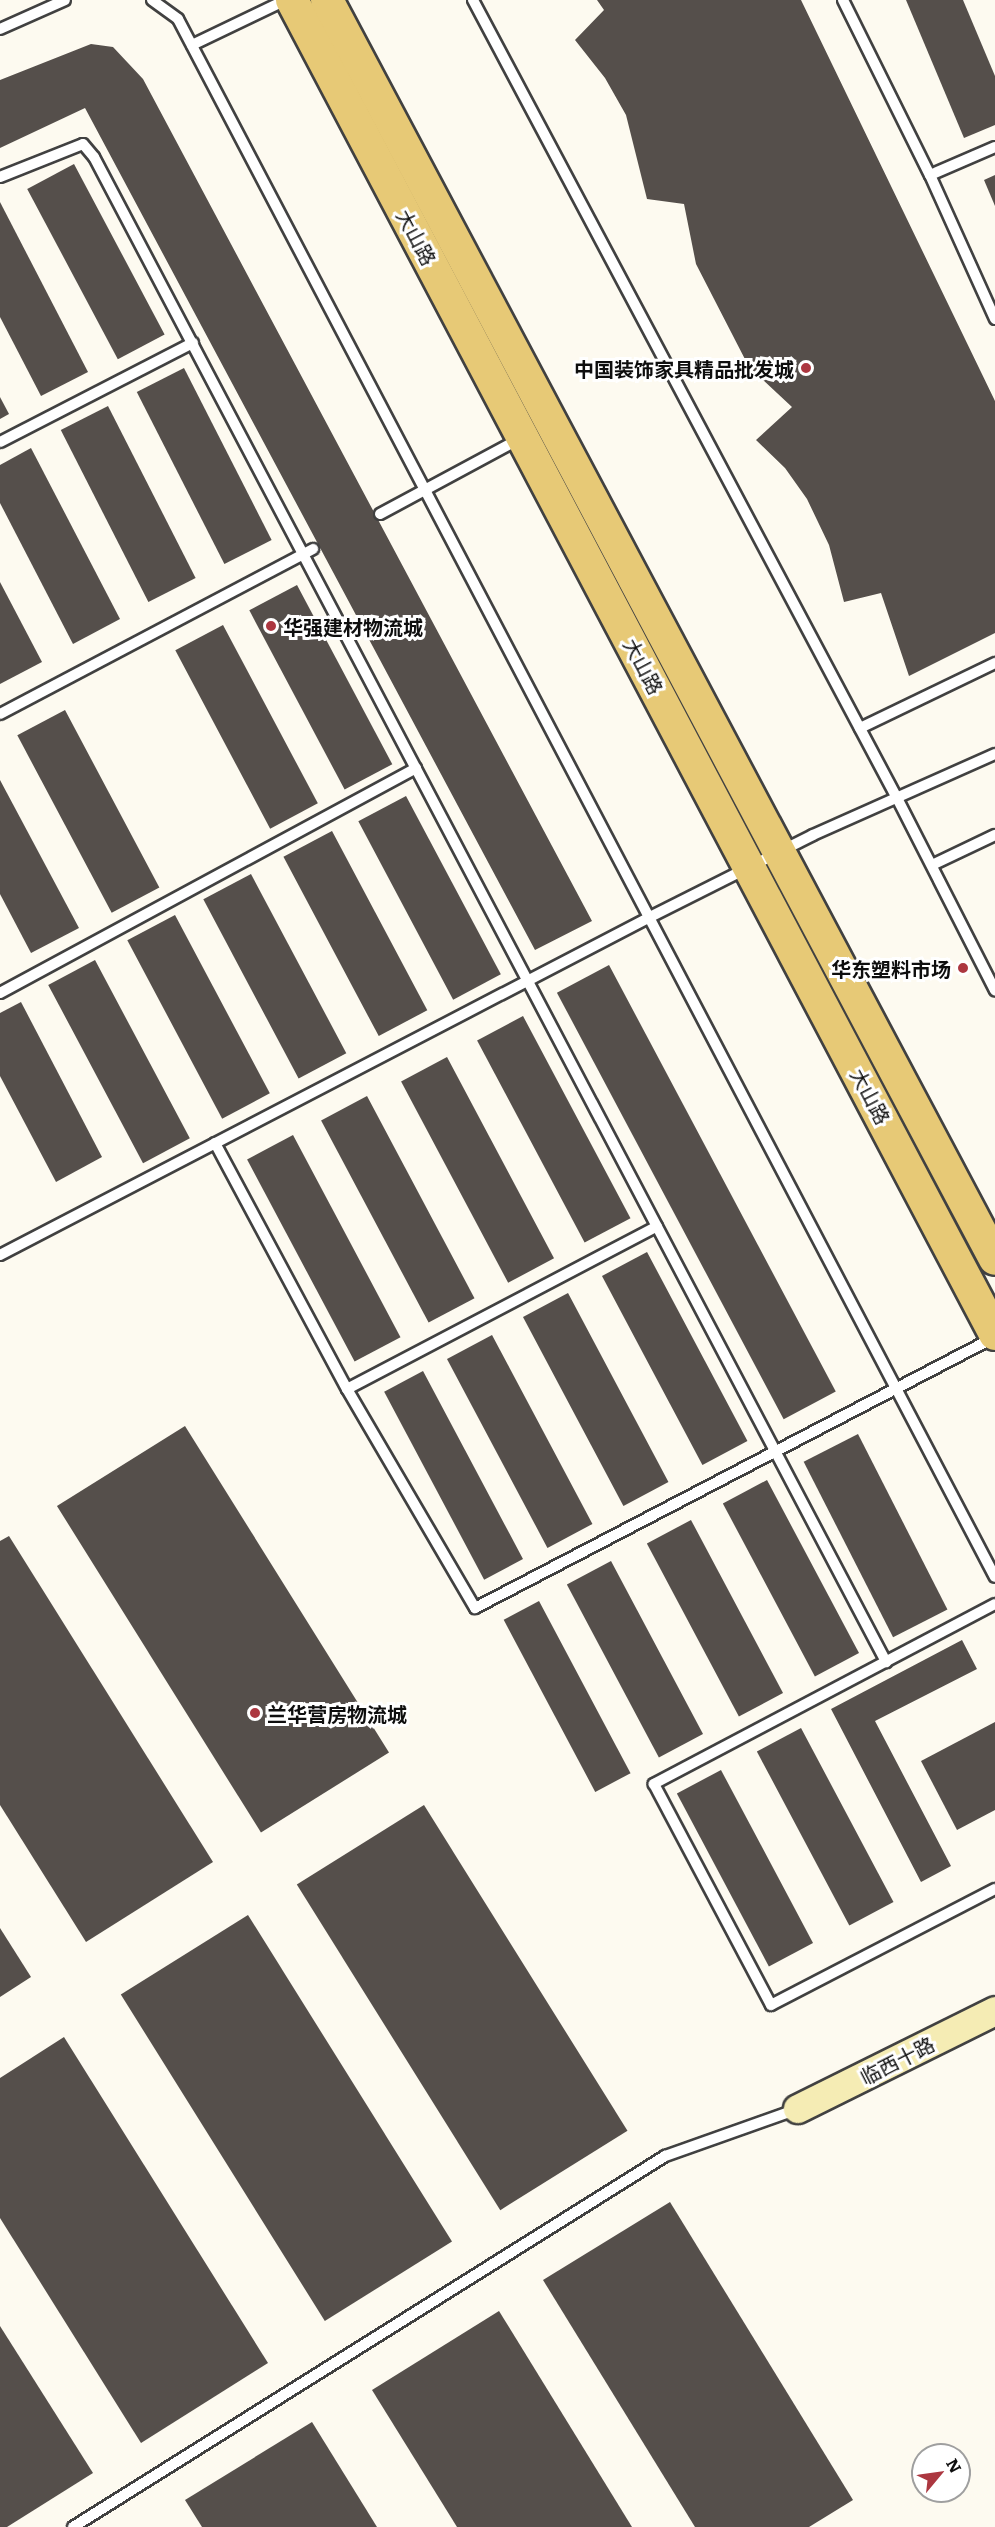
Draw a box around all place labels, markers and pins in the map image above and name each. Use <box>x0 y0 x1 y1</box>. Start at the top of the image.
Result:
place label: 中国装饰家具精品批发城 <box>574 356 794 380</box>
marker: 中国装饰家具精品批发城 <box>799 361 813 375</box>
place label: 华强建材物流城 <box>283 614 423 638</box>
marker: 华强建材物流城 <box>264 619 278 633</box>
place label: 华东塑料市场 <box>831 956 951 980</box>
marker: 华东塑料市场 <box>956 961 970 975</box>
place label: 兰华营房物流城 <box>267 1701 407 1725</box>
marker: 兰华营房物流城 <box>248 1706 262 1720</box>

